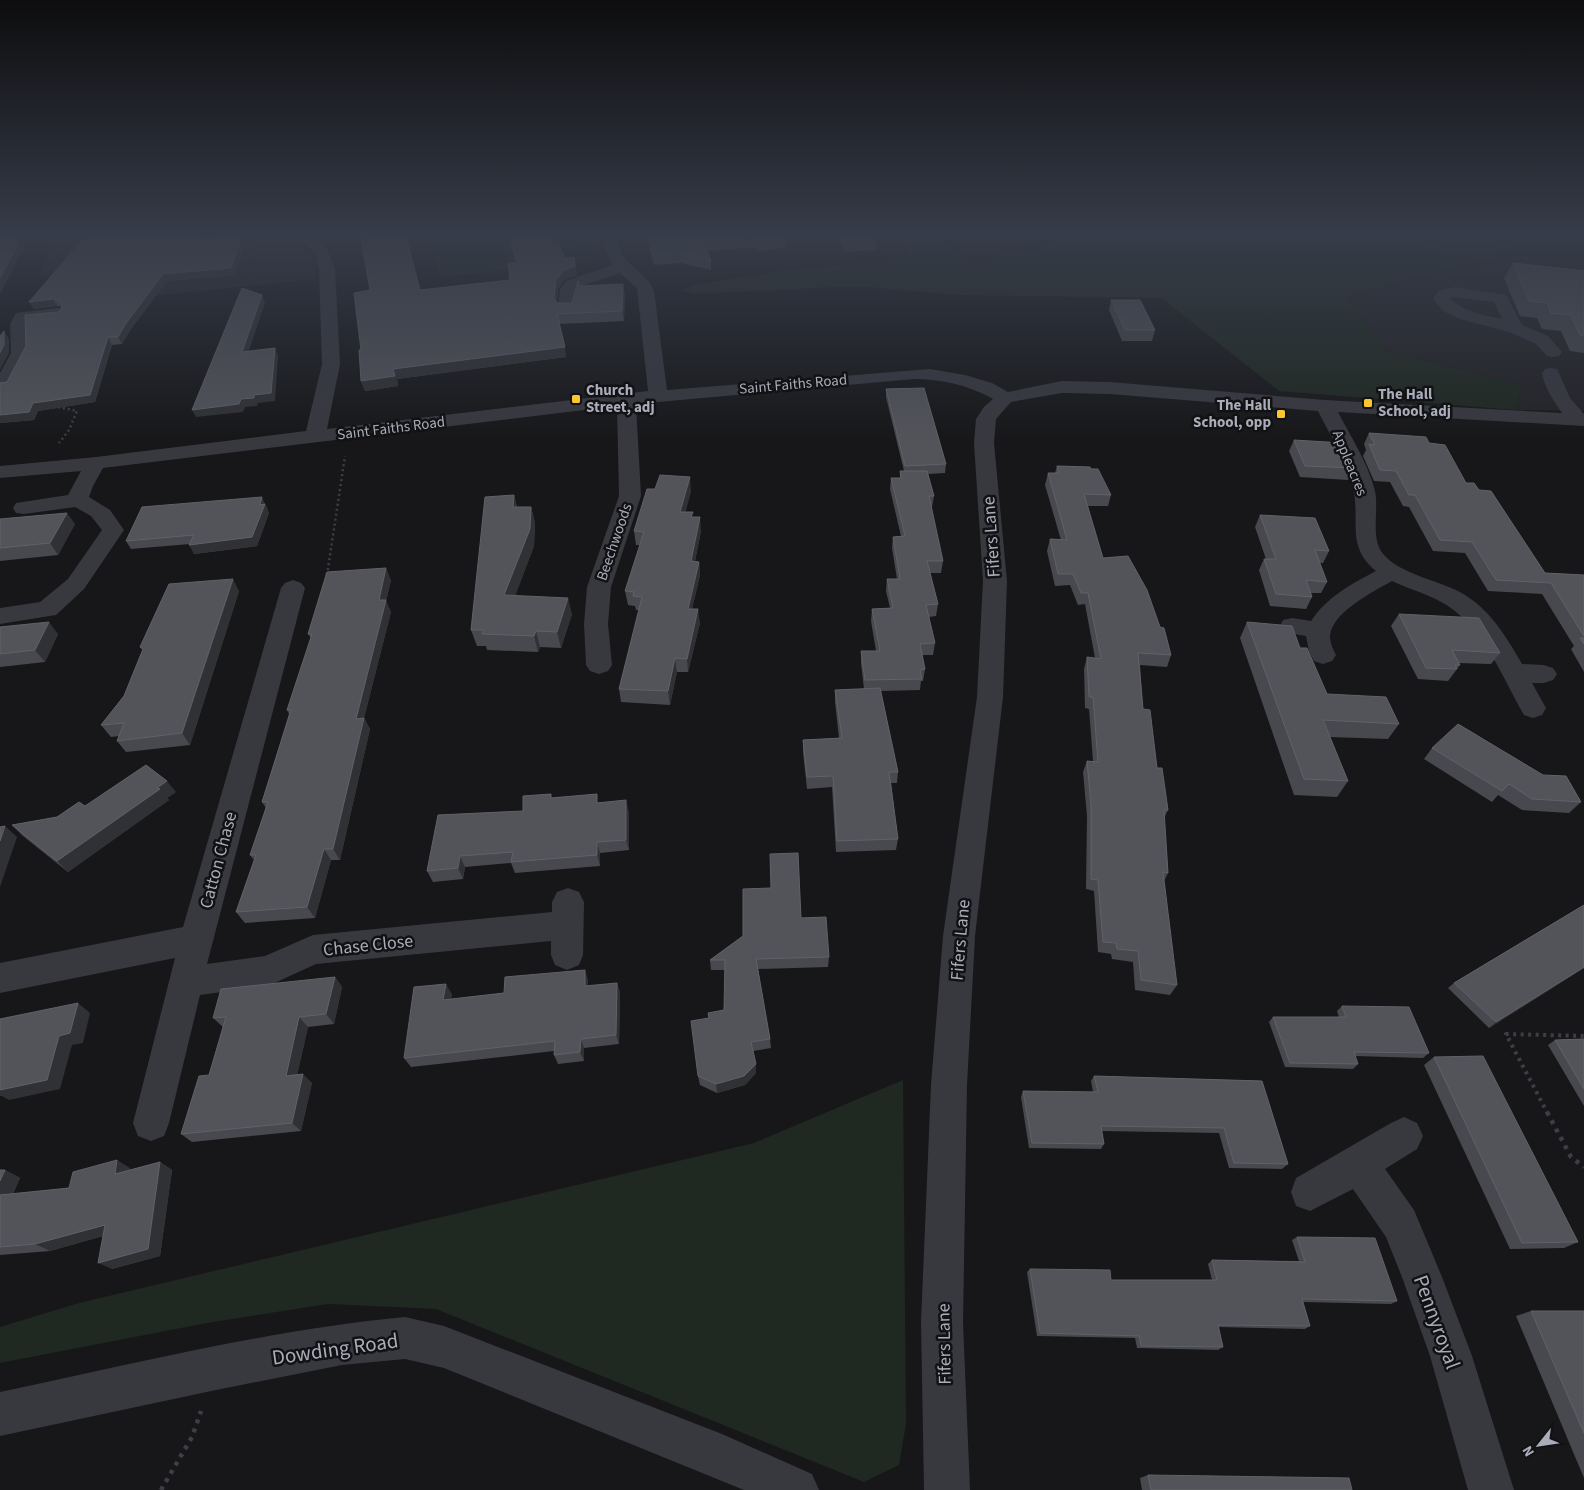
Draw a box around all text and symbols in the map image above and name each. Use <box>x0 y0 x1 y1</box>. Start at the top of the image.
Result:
street label: Saint Faiths Road <box>738 369 848 400</box>
place label: Church Street, adj <box>586 380 655 418</box>
place label: The Hall School, adj <box>1378 384 1451 422</box>
marker: Church Street, adj <box>570 393 582 405</box>
place label: The Hall School, opp <box>1193 395 1272 433</box>
marker: The Hall School, adj <box>1362 397 1374 409</box>
marker: The Hall School, opp <box>1275 408 1287 420</box>
street label: Saint Faiths Road <box>336 411 446 446</box>
street label: Appleacres <box>1327 427 1372 499</box>
street label: Fifers Lane <box>976 496 1007 578</box>
street label: Beechwoods <box>591 501 637 584</box>
street label: Catton Chase <box>194 809 243 911</box>
street label: Fifers Lane <box>945 898 976 982</box>
street label: Chase Close <box>322 928 414 963</box>
street label: Pennyroyal <box>1406 1271 1468 1373</box>
street label: Fifers Lane <box>931 1303 958 1385</box>
street label: Dowding Road <box>270 1325 400 1373</box>
north arrow <box>1514 1420 1564 1470</box>
text: N <box>1518 1442 1540 1460</box>

